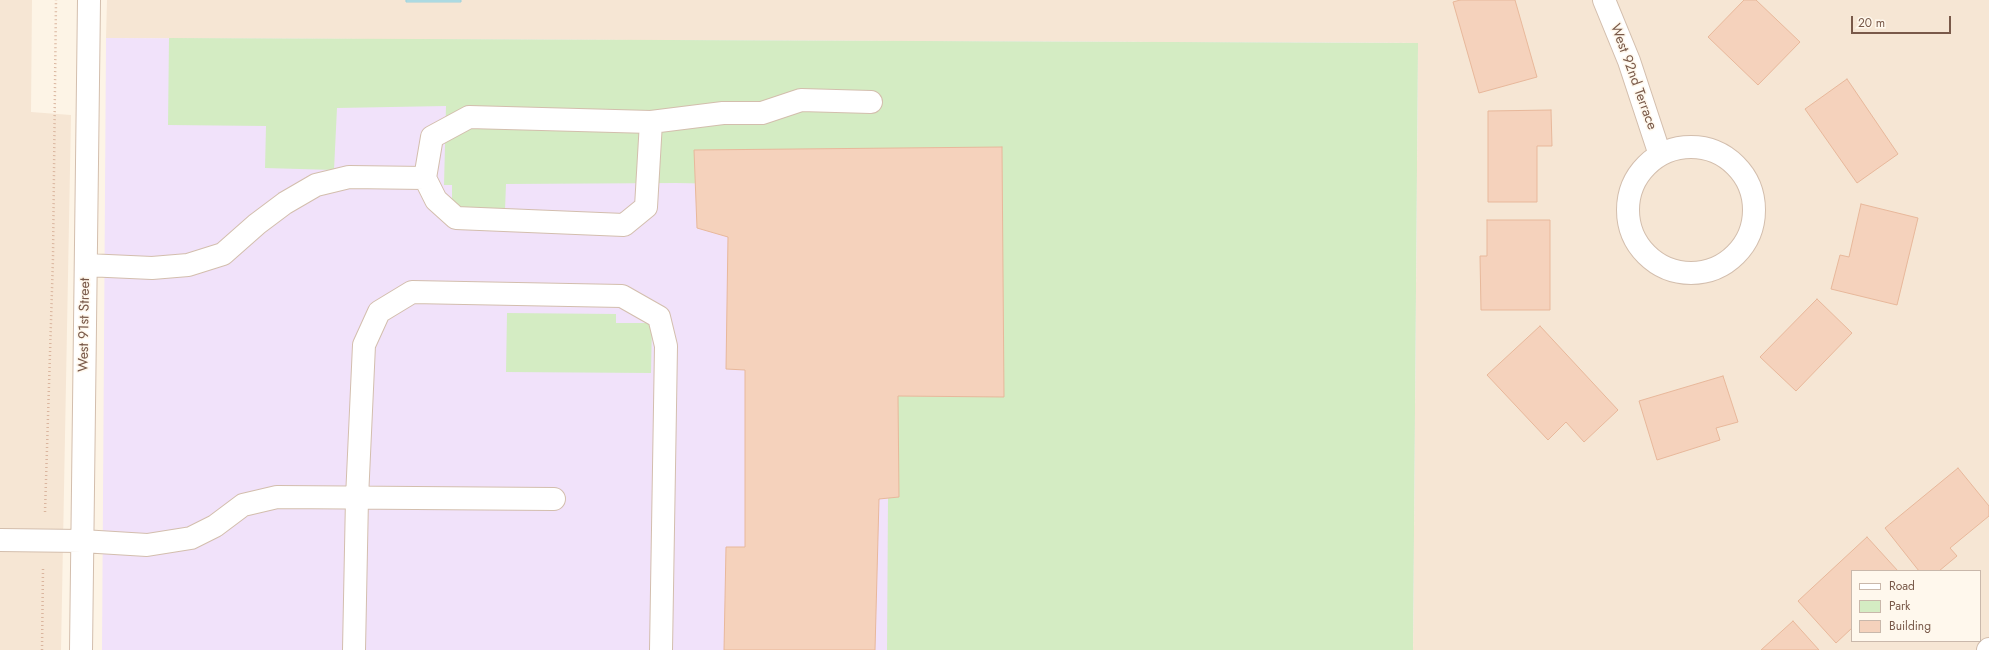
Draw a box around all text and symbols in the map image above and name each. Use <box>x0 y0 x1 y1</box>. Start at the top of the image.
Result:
scale bar <box>1853 8 1953 34</box>
text: 20 m <box>1858 14 1885 32</box>
street label: West 92nd Terrace <box>1606 22 1660 132</box>
street label: West 91st Street <box>76 278 94 372</box>
legend <box>1851 570 1981 642</box>
text: Road <box>1889 577 1915 595</box>
text: Park <box>1889 597 1910 615</box>
text: Building <box>1889 617 1931 635</box>

